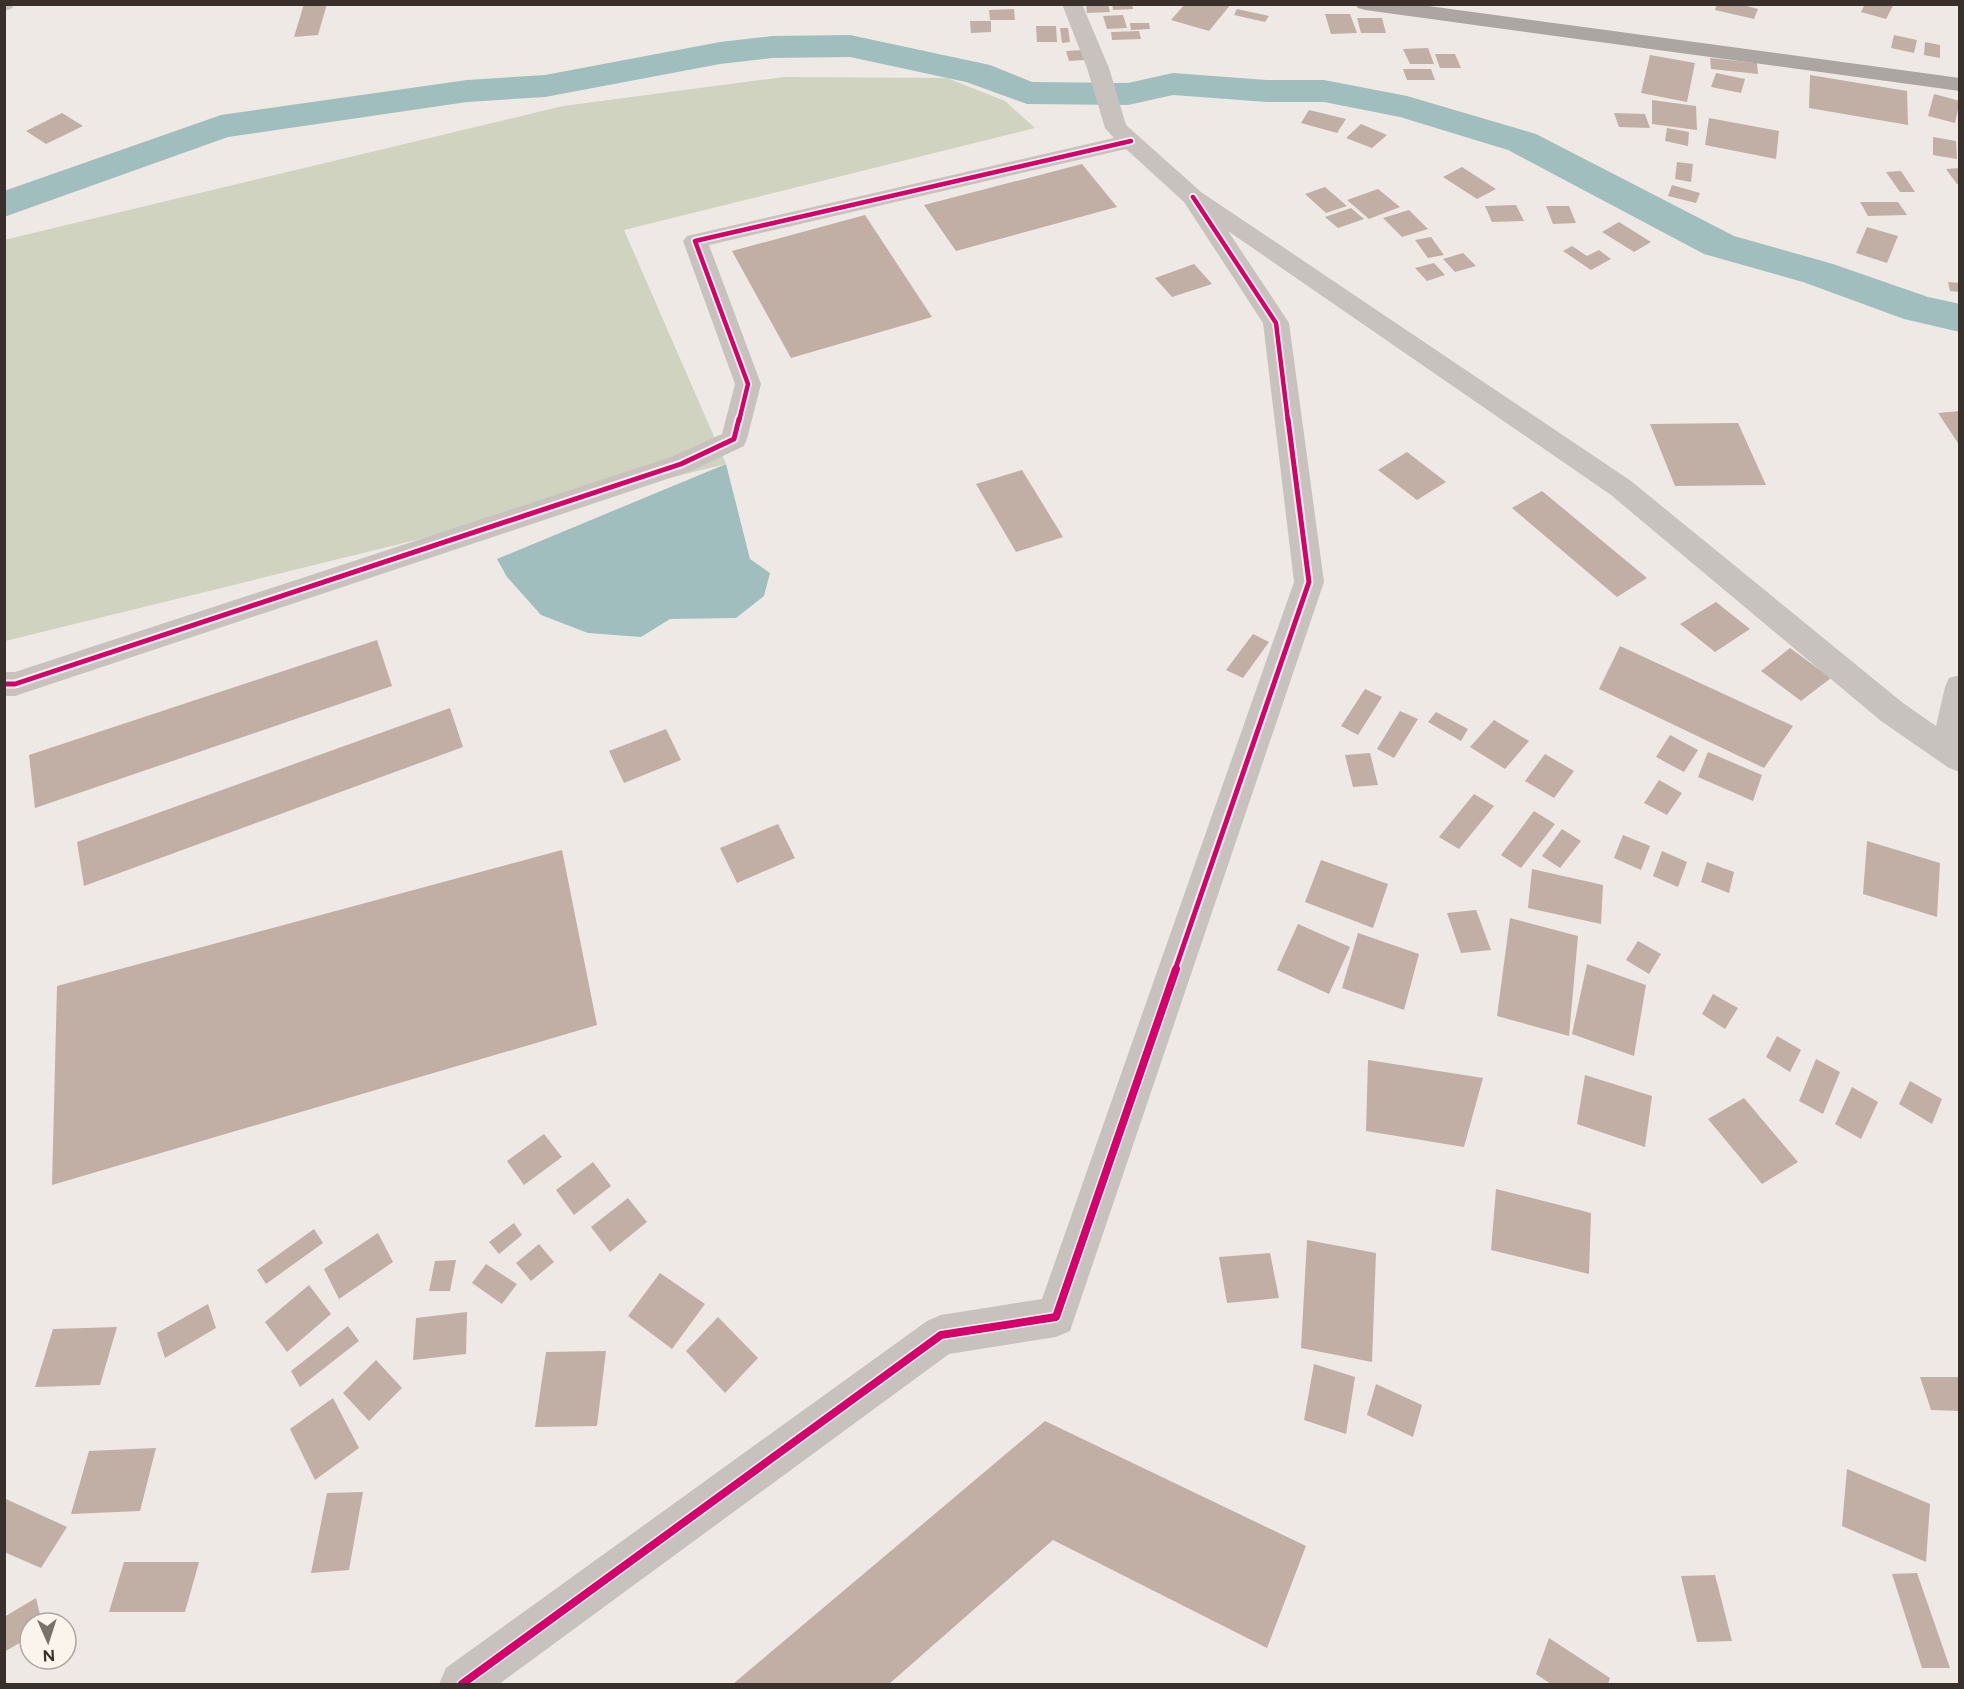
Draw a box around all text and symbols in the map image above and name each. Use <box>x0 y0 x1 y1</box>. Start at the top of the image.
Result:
north arrow <box>18 1611 78 1671</box>
text: N <box>42 1646 55 1665</box>

